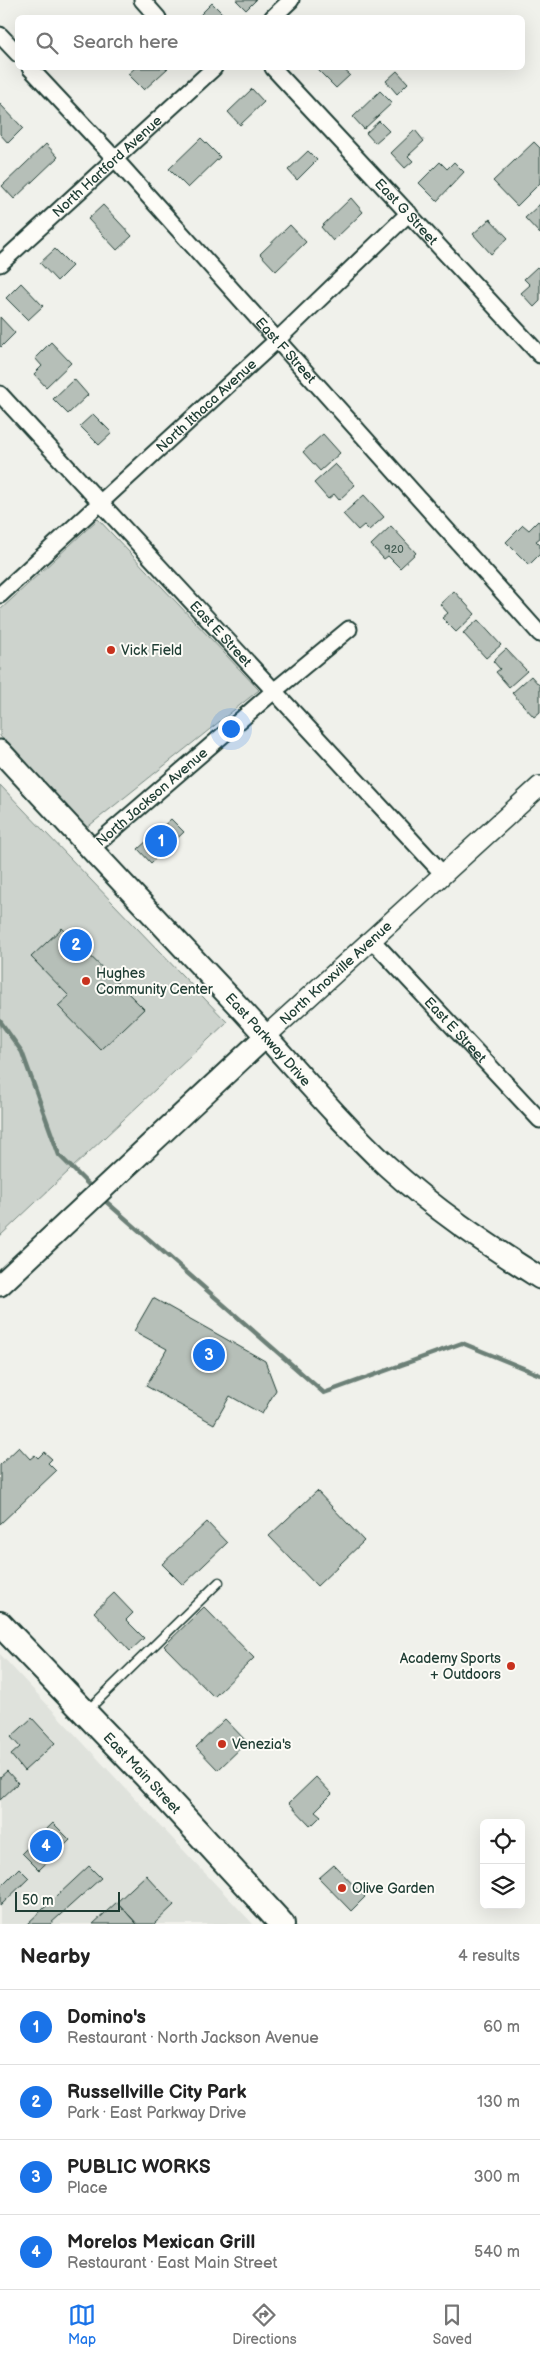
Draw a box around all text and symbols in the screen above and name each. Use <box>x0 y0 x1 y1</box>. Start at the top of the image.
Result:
search box <box>15 15 525 70</box>
icon: search <box>33 29 61 57</box>
text: Search here <box>73 31 178 54</box>
street label: North Hartford Avenue <box>49 112 166 221</box>
street label: East G Street <box>371 175 442 249</box>
street label: East F Street <box>252 314 320 387</box>
street label: North Ithaca Avenue <box>153 355 260 456</box>
house number: 920 <box>384 543 404 556</box>
street label: East E Street <box>186 597 256 671</box>
place label: Vick Field <box>121 642 182 659</box>
marker: Vick Field <box>105 644 117 656</box>
your location <box>218 716 244 742</box>
street label: North Jackson Avenue <box>93 744 211 850</box>
pin: 1 <box>145 822 177 860</box>
street label: North Knoxville Avenue <box>276 918 395 1028</box>
pin: 2 <box>60 926 92 964</box>
place label: Hughes Community Center <box>96 965 214 998</box>
marker: Hughes Community Center <box>80 975 92 987</box>
street label: East Parkway Drive <box>222 990 314 1090</box>
street label: East E Street <box>421 994 490 1067</box>
pin: 3 <box>193 1336 225 1374</box>
place label: Academy Sports + Outdoors <box>400 1650 501 1683</box>
marker: Academy Sports + Outdoors <box>505 1660 517 1672</box>
street label: East Main Street <box>100 1729 185 1818</box>
place label: Venezia's <box>232 1736 291 1753</box>
marker: Venezia's <box>216 1738 228 1750</box>
map controls <box>480 1819 525 1909</box>
button: locate <box>480 1819 525 1864</box>
pin: 4 <box>30 1827 62 1865</box>
button: layers <box>480 1864 525 1909</box>
place label: Olive Garden <box>352 1880 435 1897</box>
marker: Olive Garden <box>336 1882 348 1894</box>
scale bar <box>15 1889 120 1912</box>
text: 50 m <box>22 1892 54 1909</box>
text: Nearby <box>20 1944 90 1969</box>
text: 4 results <box>458 1947 520 1966</box>
text: Domino's <box>67 2006 146 2029</box>
text: 1 <box>33 2018 39 2037</box>
text: 60 m <box>483 2018 520 2037</box>
text: Restaurant · North Jackson Avenue <box>67 2029 319 2048</box>
text: Russellville City Park <box>67 2081 246 2104</box>
text: 2 <box>31 2093 41 2112</box>
text: 130 m <box>477 2093 520 2112</box>
text: Park · East Parkway Drive <box>67 2104 246 2123</box>
text: PUBLIC WORKS <box>67 2156 210 2179</box>
text: 3 <box>31 2168 41 2187</box>
text: 300 m <box>474 2168 520 2187</box>
text: Place <box>67 2179 108 2198</box>
text: Morelos Mexican Grill <box>67 2231 255 2254</box>
text: 4 <box>31 2243 41 2262</box>
text: 540 m <box>474 2243 520 2262</box>
text: Restaurant · East Main Street <box>67 2254 277 2273</box>
tab: Map <box>68 2301 96 2348</box>
tab: Directions <box>232 2301 297 2348</box>
tab: Saved <box>433 2301 472 2348</box>

